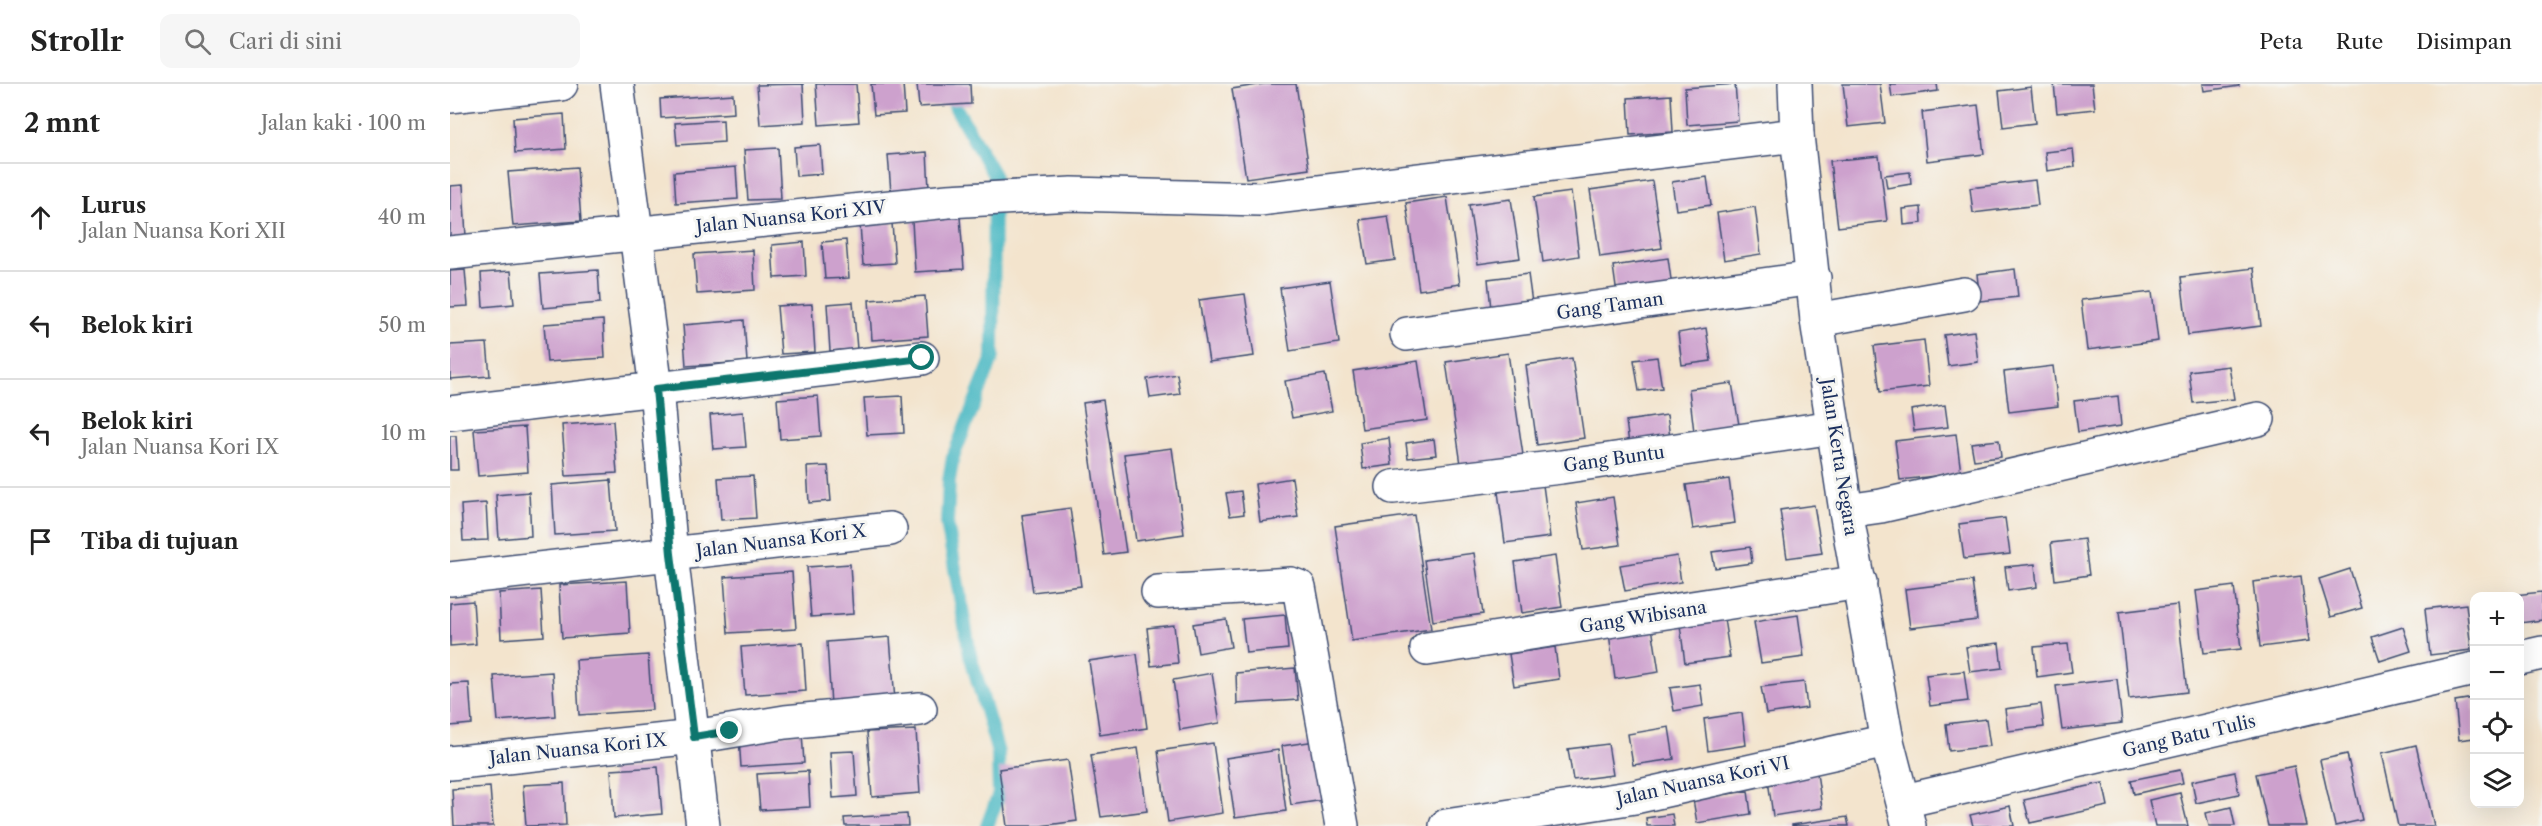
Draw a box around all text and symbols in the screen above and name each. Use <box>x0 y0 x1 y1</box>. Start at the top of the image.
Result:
search box <box>160 14 580 68</box>
text: Strollr <box>30 24 124 58</box>
icon: search <box>181 25 214 58</box>
text: Cari di sini <box>229 28 342 55</box>
text: Peta <box>2259 29 2303 54</box>
text: Rute <box>2336 29 2383 54</box>
text: Disimpan <box>2416 29 2512 54</box>
text: 2 mnt <box>24 107 100 139</box>
text: Jalan kaki · 100 m <box>261 111 426 135</box>
text: Lurus <box>81 192 146 219</box>
street label: Jalan Nuansa Kori XIV <box>692 196 888 238</box>
icon: ahead <box>24 201 57 234</box>
text: 40 m <box>378 205 426 229</box>
text: Jalan Nuansa Kori XII <box>81 219 286 243</box>
street label: Gang Taman <box>1555 288 1665 324</box>
icon: left <box>24 309 57 342</box>
text: Belok kiri <box>81 312 193 339</box>
text: 50 m <box>379 313 426 337</box>
route start <box>908 344 934 370</box>
street label: Jalan Kerta Negara <box>1815 374 1862 538</box>
text: Belok kiri <box>81 408 193 435</box>
icon: left <box>24 417 57 450</box>
text: 10 m <box>381 421 426 445</box>
text: Jalan Nuansa Kori IX <box>81 435 279 459</box>
street label: Gang Buntu <box>1562 441 1666 477</box>
street label: Jalan Nuansa Kori X <box>692 520 868 563</box>
icon: arrive <box>24 525 57 558</box>
text: Tiba di tujuan <box>81 528 239 555</box>
map controls <box>2470 592 2524 808</box>
button: + <box>2470 592 2524 646</box>
street label: Gang Wibisana <box>1578 596 1709 638</box>
button: − <box>2470 646 2524 700</box>
button: locate <box>2470 700 2524 754</box>
street label: Gang Batu Tulis <box>2120 710 2258 762</box>
route end <box>716 717 742 743</box>
street label: Jalan Nuansa Kori IX <box>485 729 668 770</box>
street label: Jalan Nuansa Kori VI <box>1612 752 1791 811</box>
button: layers <box>2470 754 2524 808</box>

